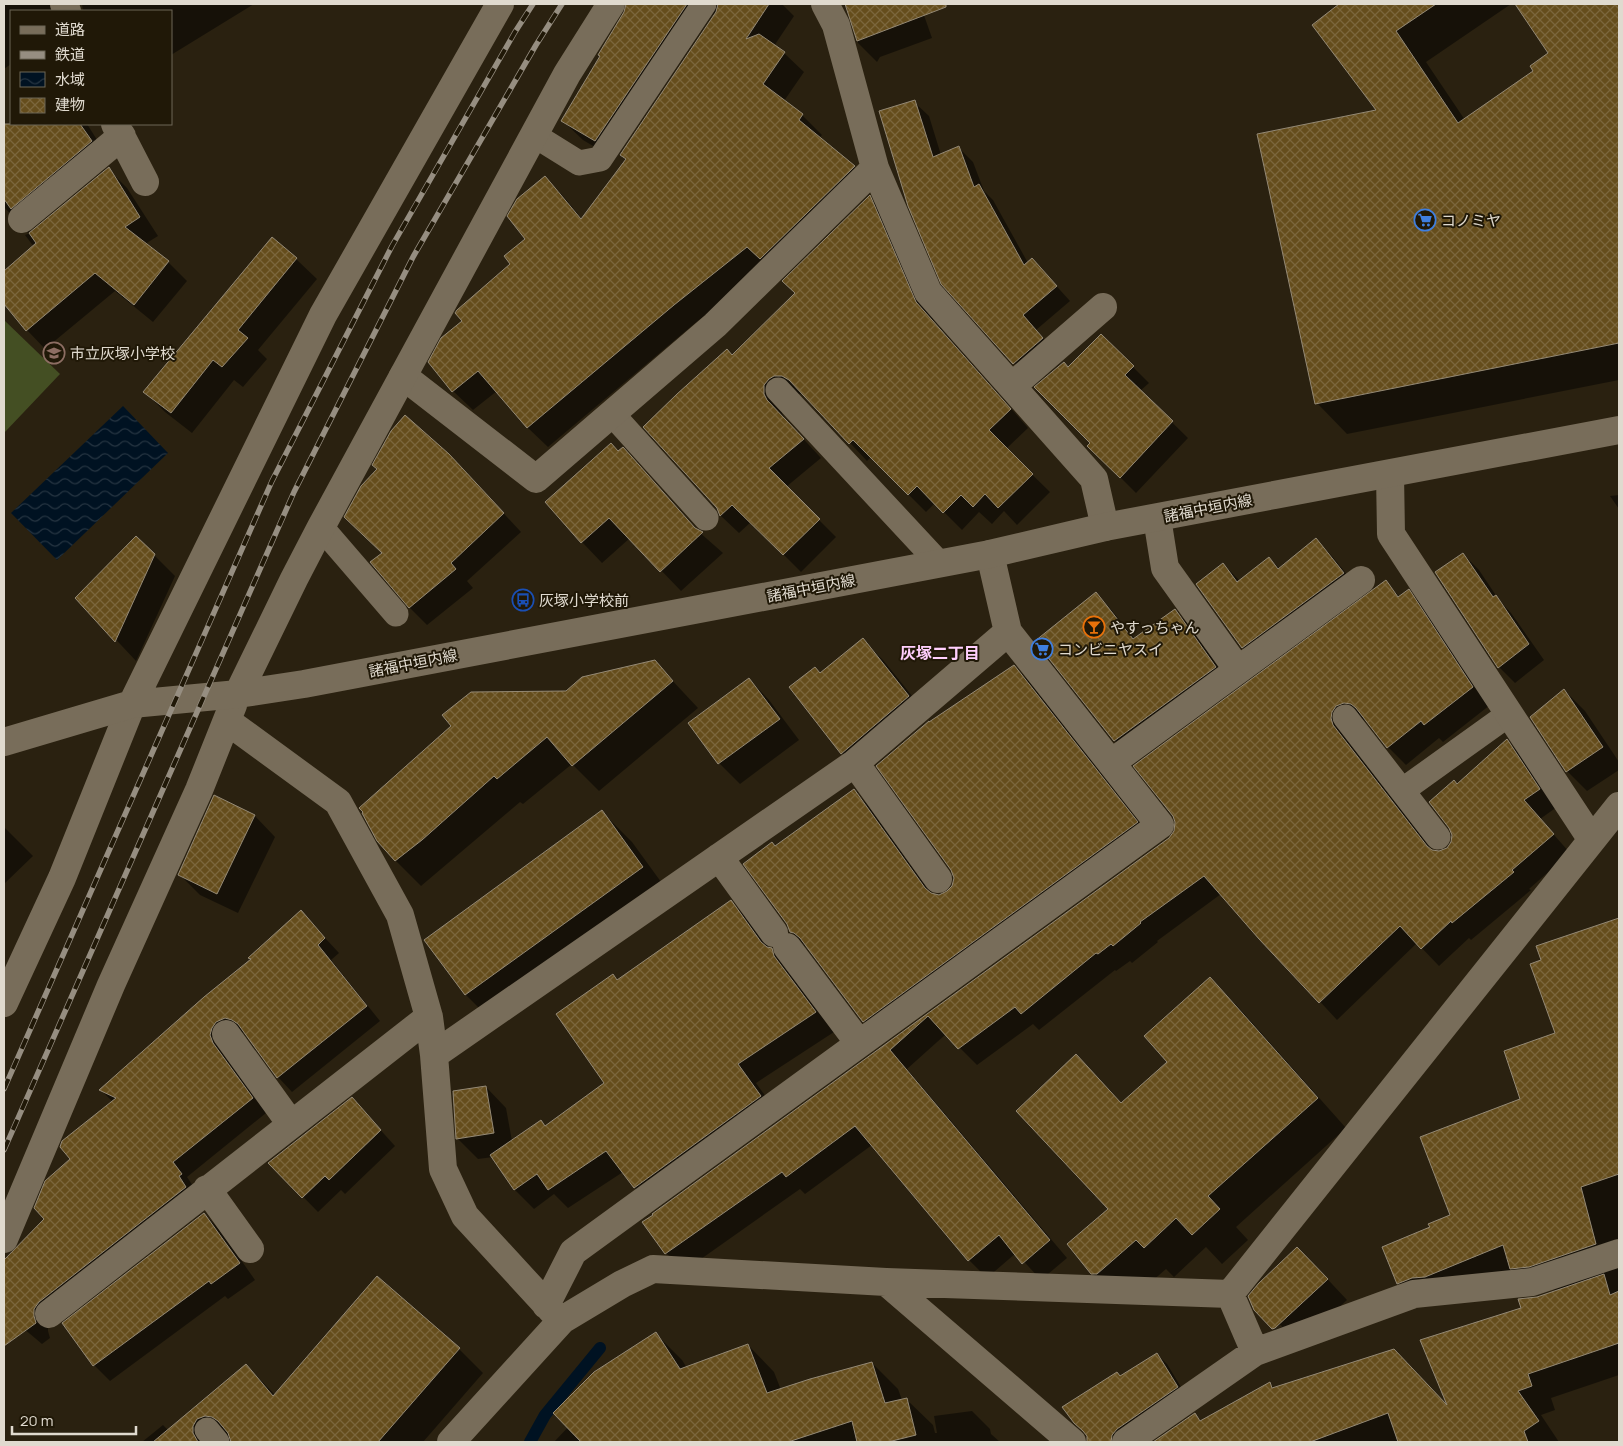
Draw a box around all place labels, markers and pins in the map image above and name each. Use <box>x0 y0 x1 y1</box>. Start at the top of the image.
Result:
supermarket icon: コノミヤ <box>1413 208 1437 232</box>
place label: コノミヤ <box>1441 210 1501 231</box>
school or university icon: 市立灰塚小学校 <box>42 341 66 365</box>
place label: 市立灰塚小学校 <box>70 343 175 364</box>
bus stop icon: 灰塚小学校前 <box>511 588 535 612</box>
place label: 灰塚小学校前 <box>539 590 629 611</box>
bar icon: やすっちゃん <box>1082 615 1106 639</box>
place label: やすっちゃん <box>1110 617 1199 638</box>
supermarket icon: コンビニヤスイ <box>1030 637 1054 661</box>
place label: コンビニヤスイ <box>1058 639 1163 660</box>

